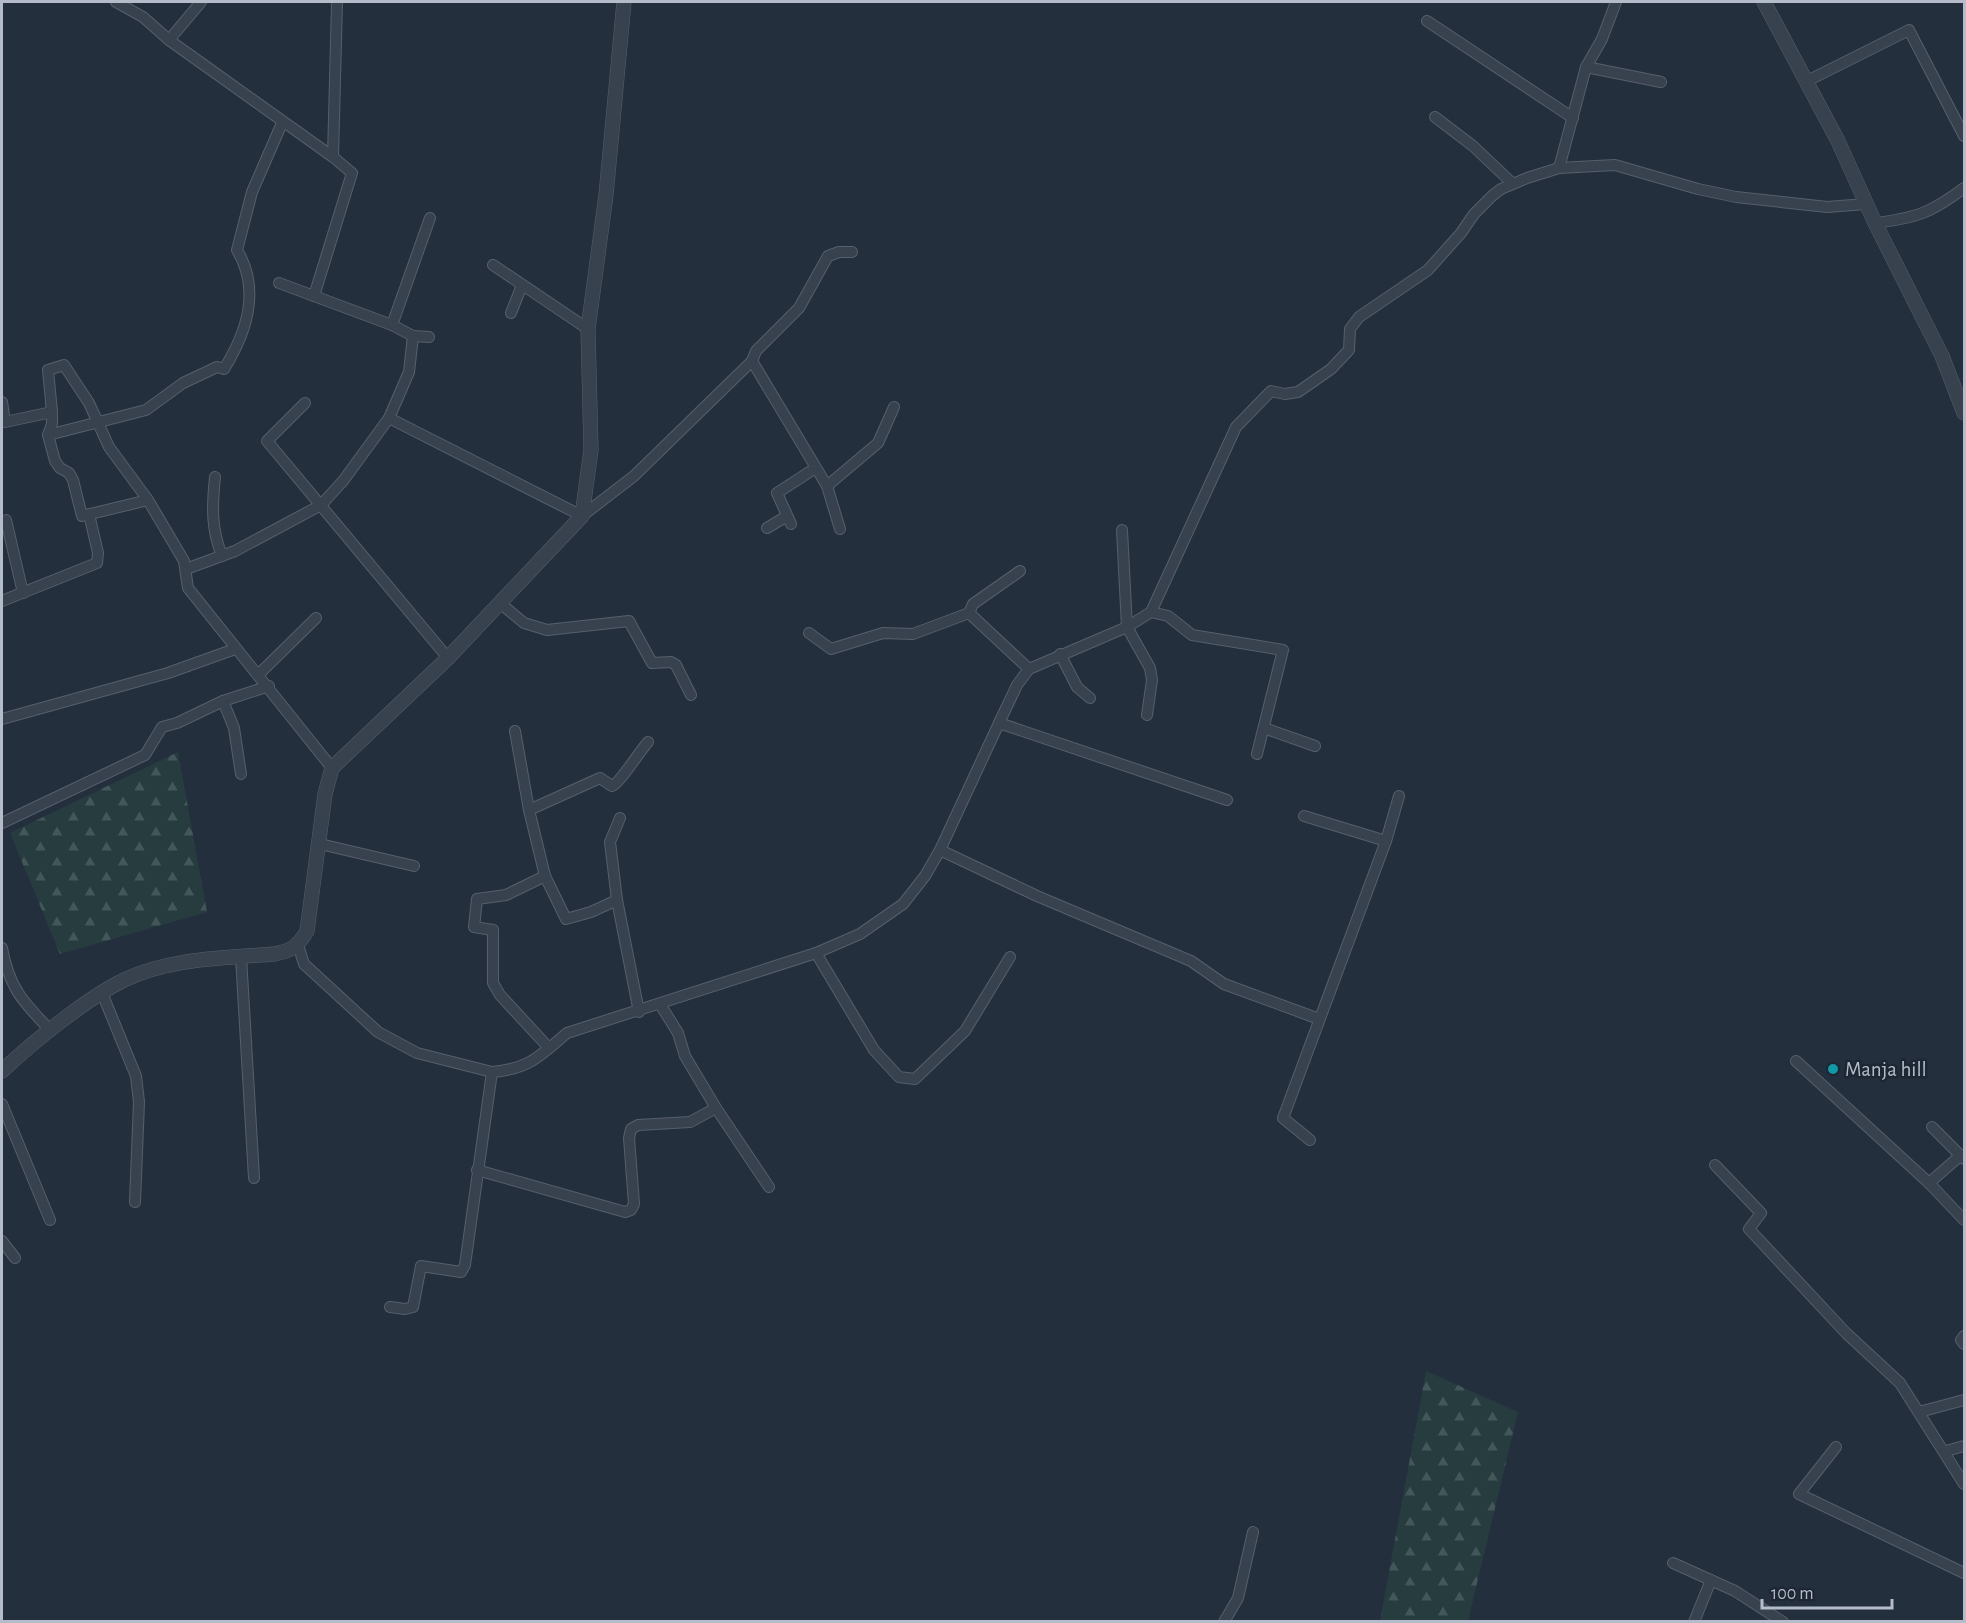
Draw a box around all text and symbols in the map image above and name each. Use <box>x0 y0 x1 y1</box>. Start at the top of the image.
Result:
place label: Manja hill <box>1845 1059 1927 1080</box>
marker: Manja hill <box>1826 1062 1840 1076</box>
scale bar <box>1762 1572 1892 1610</box>
text: 100 m <box>1771 1585 1814 1603</box>

